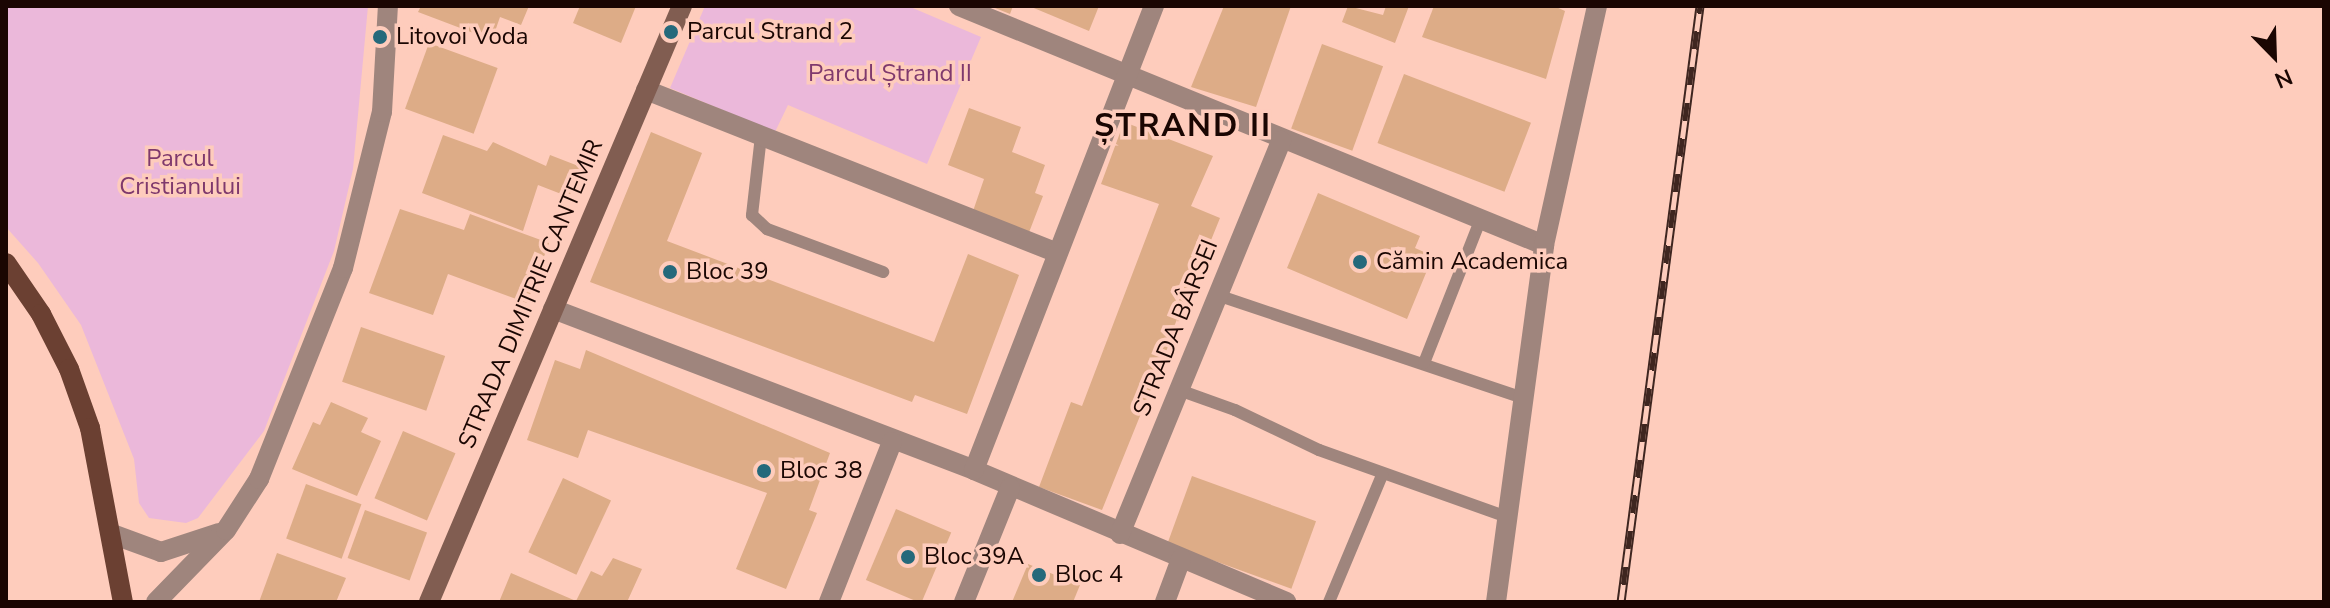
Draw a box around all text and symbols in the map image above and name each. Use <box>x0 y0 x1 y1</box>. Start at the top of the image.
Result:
north arrow <box>2234 16 2314 96</box>
place label: Parcul Strand 2 <box>687 18 853 46</box>
place label: Litovoi Voda <box>396 23 528 51</box>
marker: Parcul Strand 2 <box>662 23 680 41</box>
marker: Litovoi Voda <box>371 28 389 46</box>
park label: Parcul Ștrand II <box>808 60 972 88</box>
text: N <box>2270 61 2297 95</box>
district label: ȘTRAND II <box>1094 107 1272 145</box>
street label: STRADA DIMITRIE CANTEMIR <box>453 135 609 453</box>
park label: Parcul Cristianului <box>119 145 241 201</box>
street label: STRADA BÂRSEI <box>1127 236 1225 420</box>
place label: Cămin Academica <box>1376 248 1568 276</box>
marker: Cămin Academica <box>1351 253 1369 271</box>
place label: Bloc 39 <box>686 258 769 286</box>
marker: Bloc 39 <box>661 263 679 281</box>
place label: Bloc 38 <box>780 457 863 485</box>
marker: Bloc 38 <box>755 462 773 480</box>
place label: Bloc 39A <box>924 543 1024 571</box>
marker: Bloc 39A <box>899 548 917 566</box>
place label: Bloc 4 <box>1055 561 1123 589</box>
marker: Bloc 4 <box>1030 566 1048 584</box>

